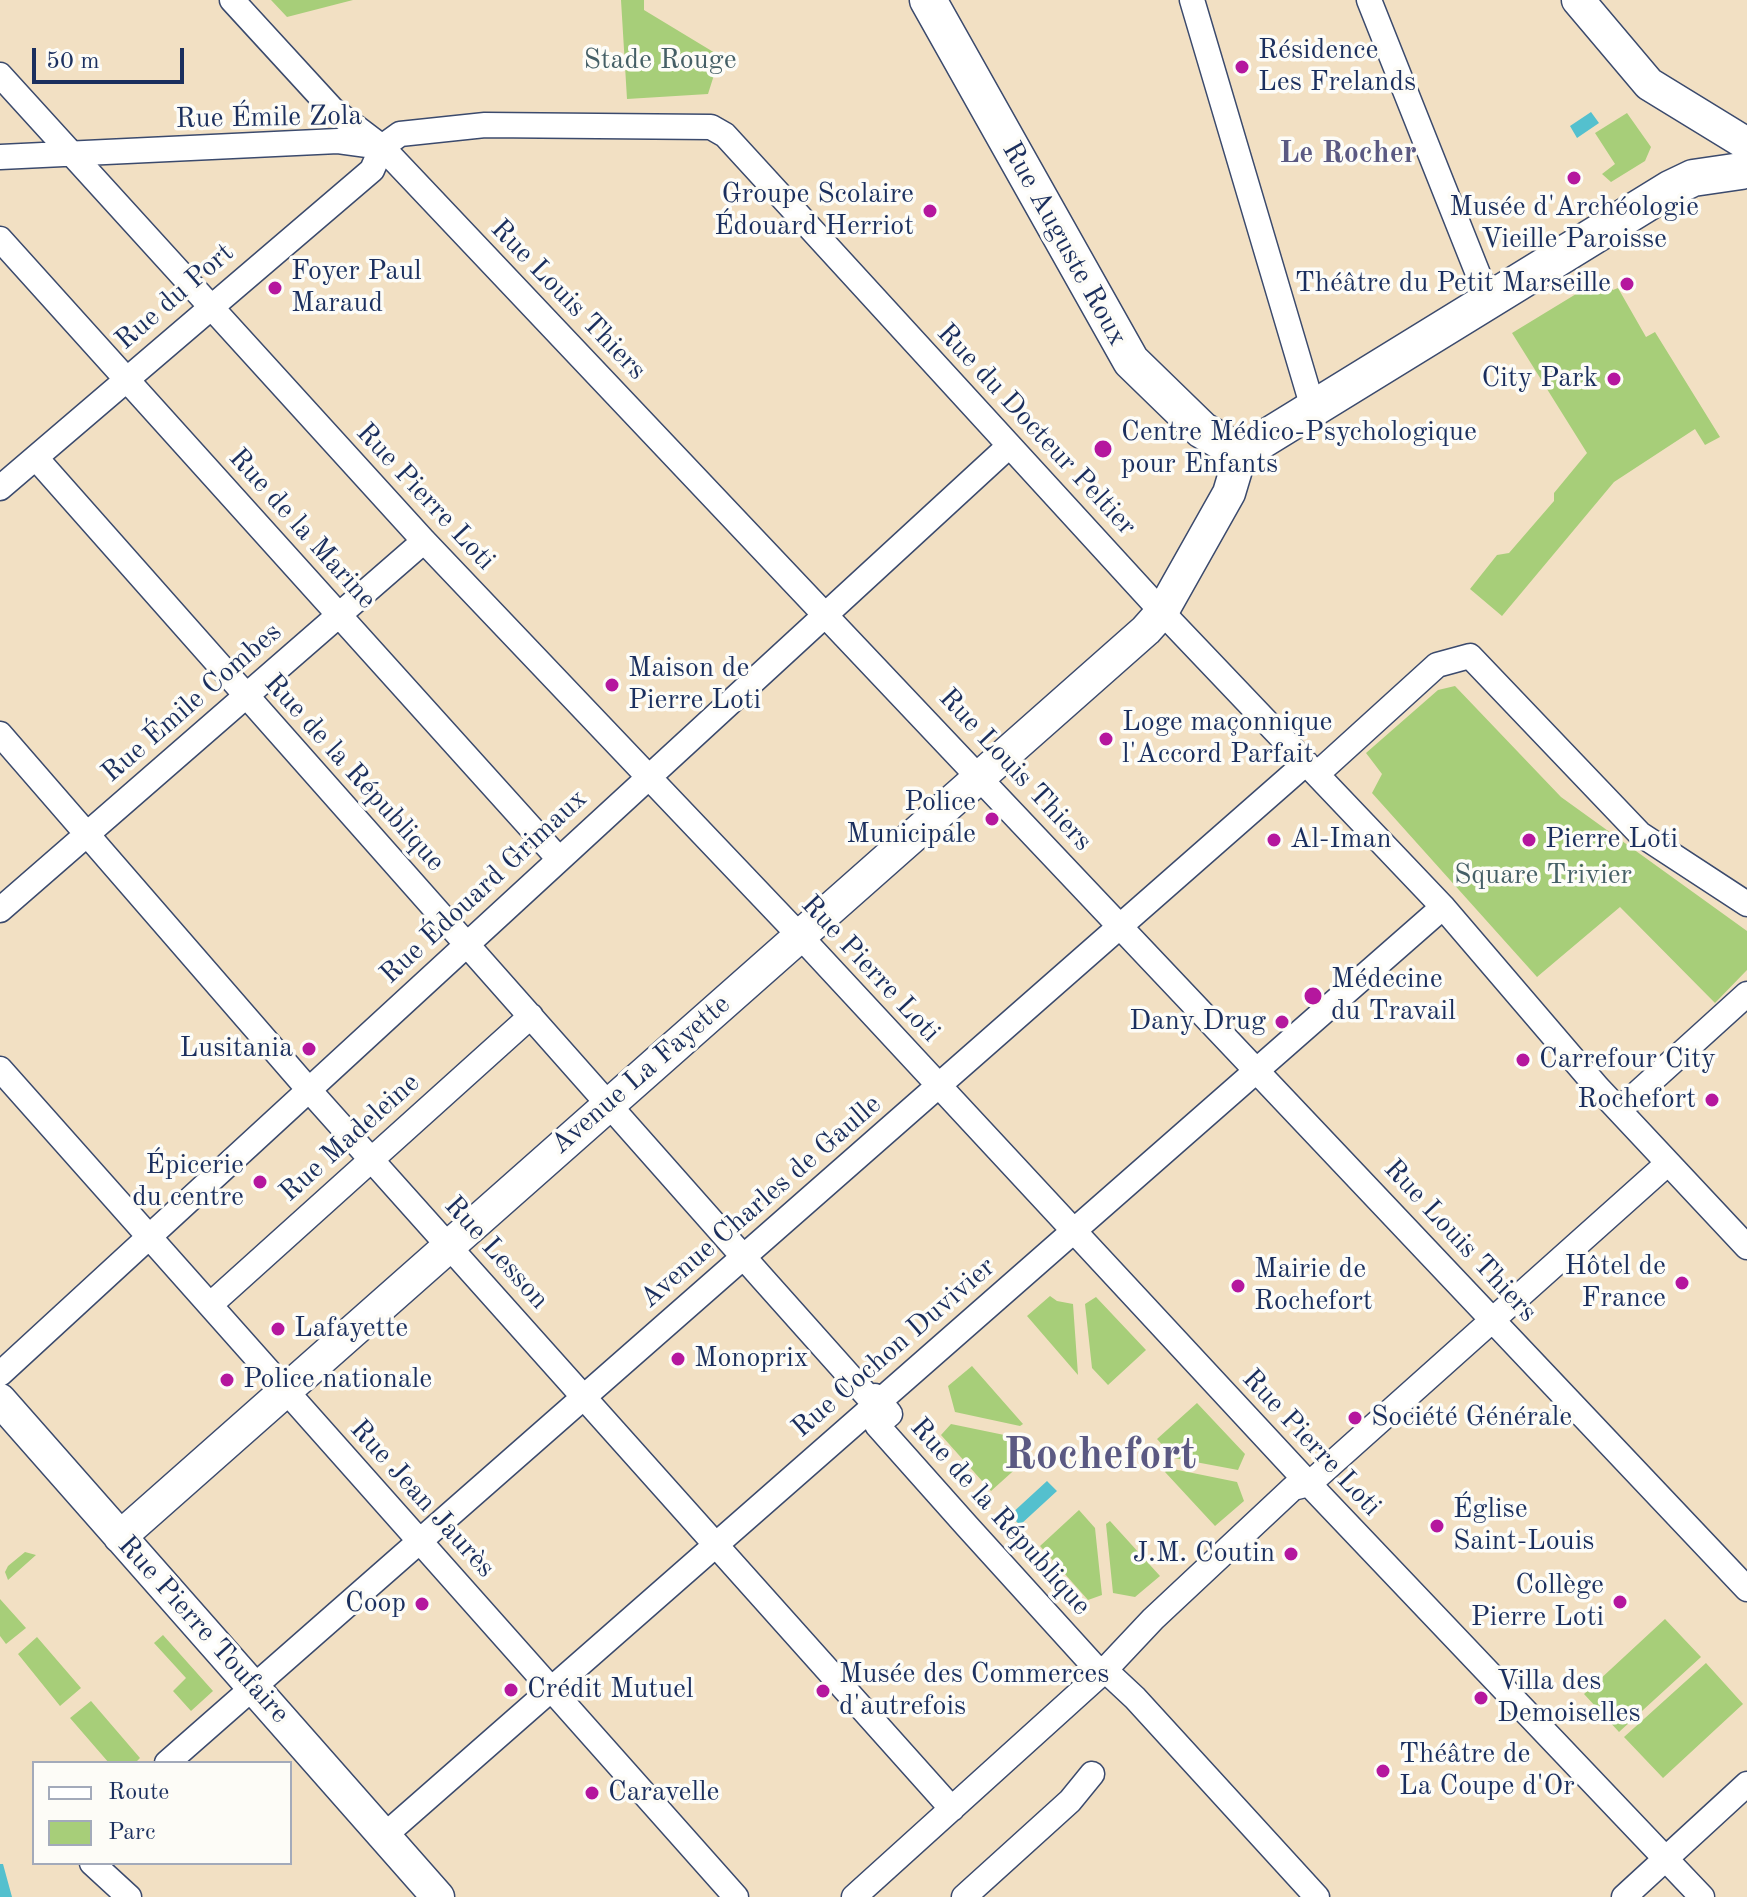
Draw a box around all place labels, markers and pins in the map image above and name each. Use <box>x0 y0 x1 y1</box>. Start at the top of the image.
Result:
place label: Résidence Les Frelands <box>1258 34 1416 100</box>
marker: Résidence Les Frelands <box>1233 58 1251 76</box>
marker: Musée d'Archéologie Vieille Paroisse <box>1565 169 1583 187</box>
place label: Groupe Scolaire Édouard Herriot <box>714 178 914 244</box>
place label: Musée d'Archéologie Vieille Paroisse <box>1449 191 1699 257</box>
marker: Groupe Scolaire Édouard Herriot <box>921 202 939 220</box>
place label: Foyer Paul Maraud <box>291 255 422 321</box>
place label: Théâtre du Petit Marseille <box>1295 267 1611 301</box>
marker: Théâtre du Petit Marseille <box>1618 275 1636 293</box>
marker: Foyer Paul Maraud <box>266 279 284 297</box>
place label: City Park <box>1482 362 1598 396</box>
marker: City Park <box>1605 370 1623 388</box>
place label: Centre Médico-Psychologique pour Enfants <box>1121 416 1477 482</box>
marker: Centre Médico-Psychologique pour Enfants <box>1092 438 1114 460</box>
place label: Maison de Pierre Loti <box>628 652 761 718</box>
marker: Maison de Pierre Loti <box>603 676 621 694</box>
place label: Loge maçonnique l'Accord Parfait <box>1122 706 1332 772</box>
marker: Loge maçonnique l'Accord Parfait <box>1097 730 1115 748</box>
place label: Police Municipale <box>846 786 976 852</box>
marker: Police Municipale <box>983 810 1001 828</box>
place label: Al-Iman <box>1290 823 1392 857</box>
place label: Pierre Loti <box>1545 823 1678 857</box>
marker: Al-Iman <box>1265 831 1283 849</box>
marker: Pierre Loti <box>1520 831 1538 849</box>
place label: Médecine du Travail <box>1331 963 1456 1029</box>
marker: Médecine du Travail <box>1302 985 1324 1007</box>
place label: Dany Drug <box>1129 1005 1266 1039</box>
marker: Dany Drug <box>1273 1013 1291 1031</box>
place label: Lusitania <box>179 1032 293 1066</box>
marker: Lusitania <box>300 1040 318 1058</box>
place label: Carrefour City <box>1539 1043 1716 1077</box>
marker: Carrefour City <box>1514 1051 1532 1069</box>
place label: Rochefort <box>1577 1083 1696 1117</box>
marker: Rochefort <box>1703 1091 1721 1109</box>
place label: Épicerie du centre <box>132 1149 244 1215</box>
marker: Épicerie du centre <box>251 1173 269 1191</box>
place label: Hôtel de France <box>1564 1250 1666 1316</box>
place label: Mairie de Rochefort <box>1254 1253 1373 1319</box>
marker: Hôtel de France <box>1673 1274 1691 1292</box>
marker: Mairie de Rochefort <box>1229 1277 1247 1295</box>
place label: Lafayette <box>294 1312 408 1346</box>
marker: Lafayette <box>269 1320 287 1338</box>
place label: Monoprix <box>694 1342 808 1376</box>
marker: Monoprix <box>669 1350 687 1368</box>
place label: Police nationale <box>243 1363 432 1397</box>
marker: Police nationale <box>218 1371 236 1389</box>
place label: Société Générale <box>1371 1401 1572 1435</box>
marker: Société Générale <box>1346 1409 1364 1427</box>
place label: Église Saint-Louis <box>1453 1493 1594 1559</box>
marker: Église Saint-Louis <box>1428 1517 1446 1535</box>
place label: J.M. Coutin <box>1133 1537 1275 1571</box>
marker: J.M. Coutin <box>1282 1545 1300 1563</box>
place label: Collège Pierre Loti <box>1471 1569 1604 1635</box>
place label: Coop <box>345 1587 406 1621</box>
marker: Collège Pierre Loti <box>1611 1593 1629 1611</box>
marker: Coop <box>413 1595 431 1613</box>
place label: Musée des Commerces d'autrefois <box>839 1658 1109 1724</box>
place label: Villa des Demoiselles <box>1497 1665 1641 1731</box>
place label: Crédit Mutuel <box>527 1673 694 1707</box>
marker: Crédit Mutuel <box>502 1681 520 1699</box>
marker: Musée des Commerces d'autrefois <box>814 1682 832 1700</box>
marker: Villa des Demoiselles <box>1472 1689 1490 1707</box>
place label: Théâtre de La Coupe d'Or <box>1399 1738 1575 1804</box>
marker: Théâtre de La Coupe d'Or <box>1374 1762 1392 1780</box>
place label: Caravelle <box>608 1776 719 1810</box>
marker: Caravelle <box>583 1784 601 1802</box>

